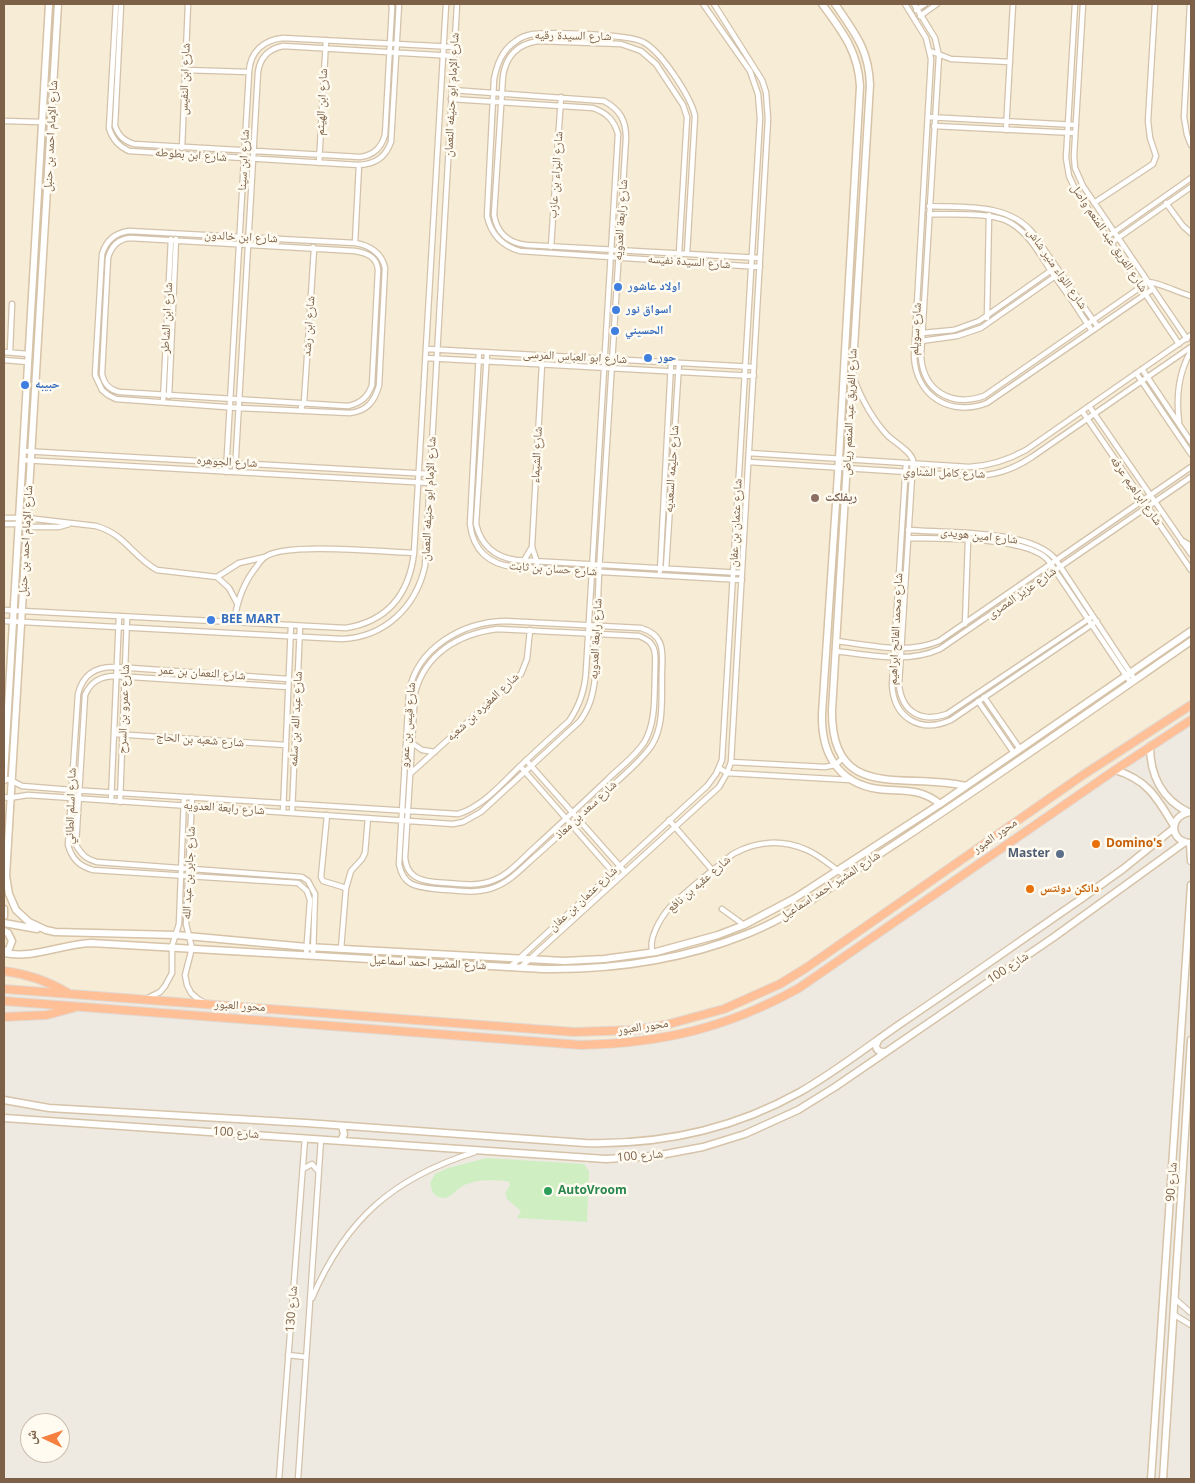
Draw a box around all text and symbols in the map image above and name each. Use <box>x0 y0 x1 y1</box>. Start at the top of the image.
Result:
street label: شارع السيدة رقيه <box>535 28 611 44</box>
street label: شارع الإمام ابو حنيفه النعمان <box>442 32 462 158</box>
street label: شارع ابن النفيس <box>177 43 193 115</box>
street label: شارع ابن الهيثم <box>313 68 331 136</box>
street label: شارع الإمام احمد بن حنبل <box>41 80 61 192</box>
street label: شارع ابن سينا <box>235 129 253 191</box>
street label: شارع البراء بن عازب <box>546 131 566 219</box>
street label: شارع ابن بطوطه <box>155 145 227 165</box>
street label: شارع رابعة العدويه <box>611 179 631 261</box>
street label: شارع الفريق عبد المنعم واصل <box>1067 181 1151 295</box>
street label: شارع اللواء منير شاش <box>1024 226 1090 312</box>
street label: شارع ابن خالدون <box>204 228 278 246</box>
street label: شارع السيدة نفيسه <box>647 252 731 272</box>
place label: اولاد عاشور <box>628 280 681 294</box>
marker: اولاد عاشور <box>612 281 624 293</box>
street label: شارع ابن الشاطر <box>158 282 176 354</box>
street label: شارع ابن رشد <box>300 295 318 357</box>
street label: شارع سويلم <box>907 302 925 356</box>
place label: اسواق نور <box>626 303 672 317</box>
marker: اسواق نور <box>610 304 622 316</box>
place label: الحسيني <box>625 324 663 338</box>
marker: الحسيني <box>609 325 621 337</box>
street label: شارع ابو العباس المرسى <box>523 347 627 367</box>
street label: شارع الفريق عبد المنعم رياض <box>839 348 861 476</box>
place label: حور <box>658 351 676 365</box>
marker: حور <box>642 352 654 364</box>
place label: حبيبه <box>35 378 60 392</box>
marker: حبيبه <box>19 379 31 391</box>
street label: شارع حليمه السعديه <box>662 425 682 513</box>
street label: شارع الشيماء <box>528 426 546 484</box>
street label: شارع الإمام ابو حنيفه النعمان <box>419 436 439 562</box>
street label: شارع الجوهره <box>196 453 258 471</box>
street label: شارع ابراهيم عرفه <box>1107 454 1165 528</box>
street label: شارع كامل الشناوي <box>902 464 986 482</box>
street label: شارع عثمان بن عفان <box>726 478 746 568</box>
street label: شارع الإمام احمد بن حنبل <box>16 485 36 597</box>
place label: ريفلكت <box>825 491 857 505</box>
marker: ريفلكت <box>809 492 821 504</box>
street label: شارع امين هويدى <box>940 525 1018 547</box>
street label: شارع حسان بن ثابت <box>508 559 598 579</box>
street label: شارع عزيز المصرى <box>985 564 1059 622</box>
street label: شارع محمد الفاتح ابراهيم <box>886 573 906 685</box>
street label: شارع رابعة العدويه <box>587 598 605 680</box>
place label: BEE MART <box>221 613 280 627</box>
marker: BEE MART <box>205 614 217 626</box>
street label: شارع النعمان بن عمر <box>158 663 246 683</box>
street label: شارع عمرو بن السرح <box>115 664 133 754</box>
street label: شارع المغيره بن شعبه <box>444 670 522 744</box>
street label: شارع عبد الله بن سلمه <box>286 671 306 767</box>
street label: شارع قيس بن عمرو <box>397 682 419 768</box>
street label: شارع شعبه بن الحاج <box>155 730 245 750</box>
street label: شارع اسلم الطائي <box>62 767 80 845</box>
street label: شارع سعد بن معاذ <box>552 778 620 842</box>
street label: شارع رابعة العدويه <box>183 798 265 818</box>
street label: محور العبور <box>970 815 1020 857</box>
street label: شارع جابر بن عبد الله <box>179 826 199 920</box>
place label: Domino's <box>1106 837 1162 851</box>
marker: Domino's <box>1090 838 1102 850</box>
place label: Master <box>1008 847 1050 861</box>
street label: شارع المشير احمد اسماعيل <box>777 848 883 924</box>
marker: Master <box>1054 848 1066 860</box>
street label: شارع عقبه بن نافع <box>664 853 734 915</box>
street label: شارع عثمان بن عفان <box>546 864 620 934</box>
place label: دانكن دونتس <box>1040 882 1099 896</box>
marker: دانكن دونتس <box>1024 883 1036 895</box>
street label: شارع 100 <box>985 949 1031 987</box>
street label: شارع المشير احمد اسماعيل <box>369 953 487 973</box>
street label: محور العبور <box>214 997 266 1015</box>
street label: محور العبور <box>617 1016 669 1038</box>
street label: شارع 100 <box>212 1124 260 1142</box>
street label: شارع 100 <box>616 1147 664 1165</box>
street label: شارع 90 <box>1163 1162 1181 1202</box>
place label: AutoVroom <box>558 1184 627 1198</box>
marker: AutoVroom <box>542 1185 554 1197</box>
street label: شارع 130 <box>283 1285 301 1333</box>
north arrow <box>20 1413 70 1463</box>
text: ش <box>21 1429 40 1445</box>

